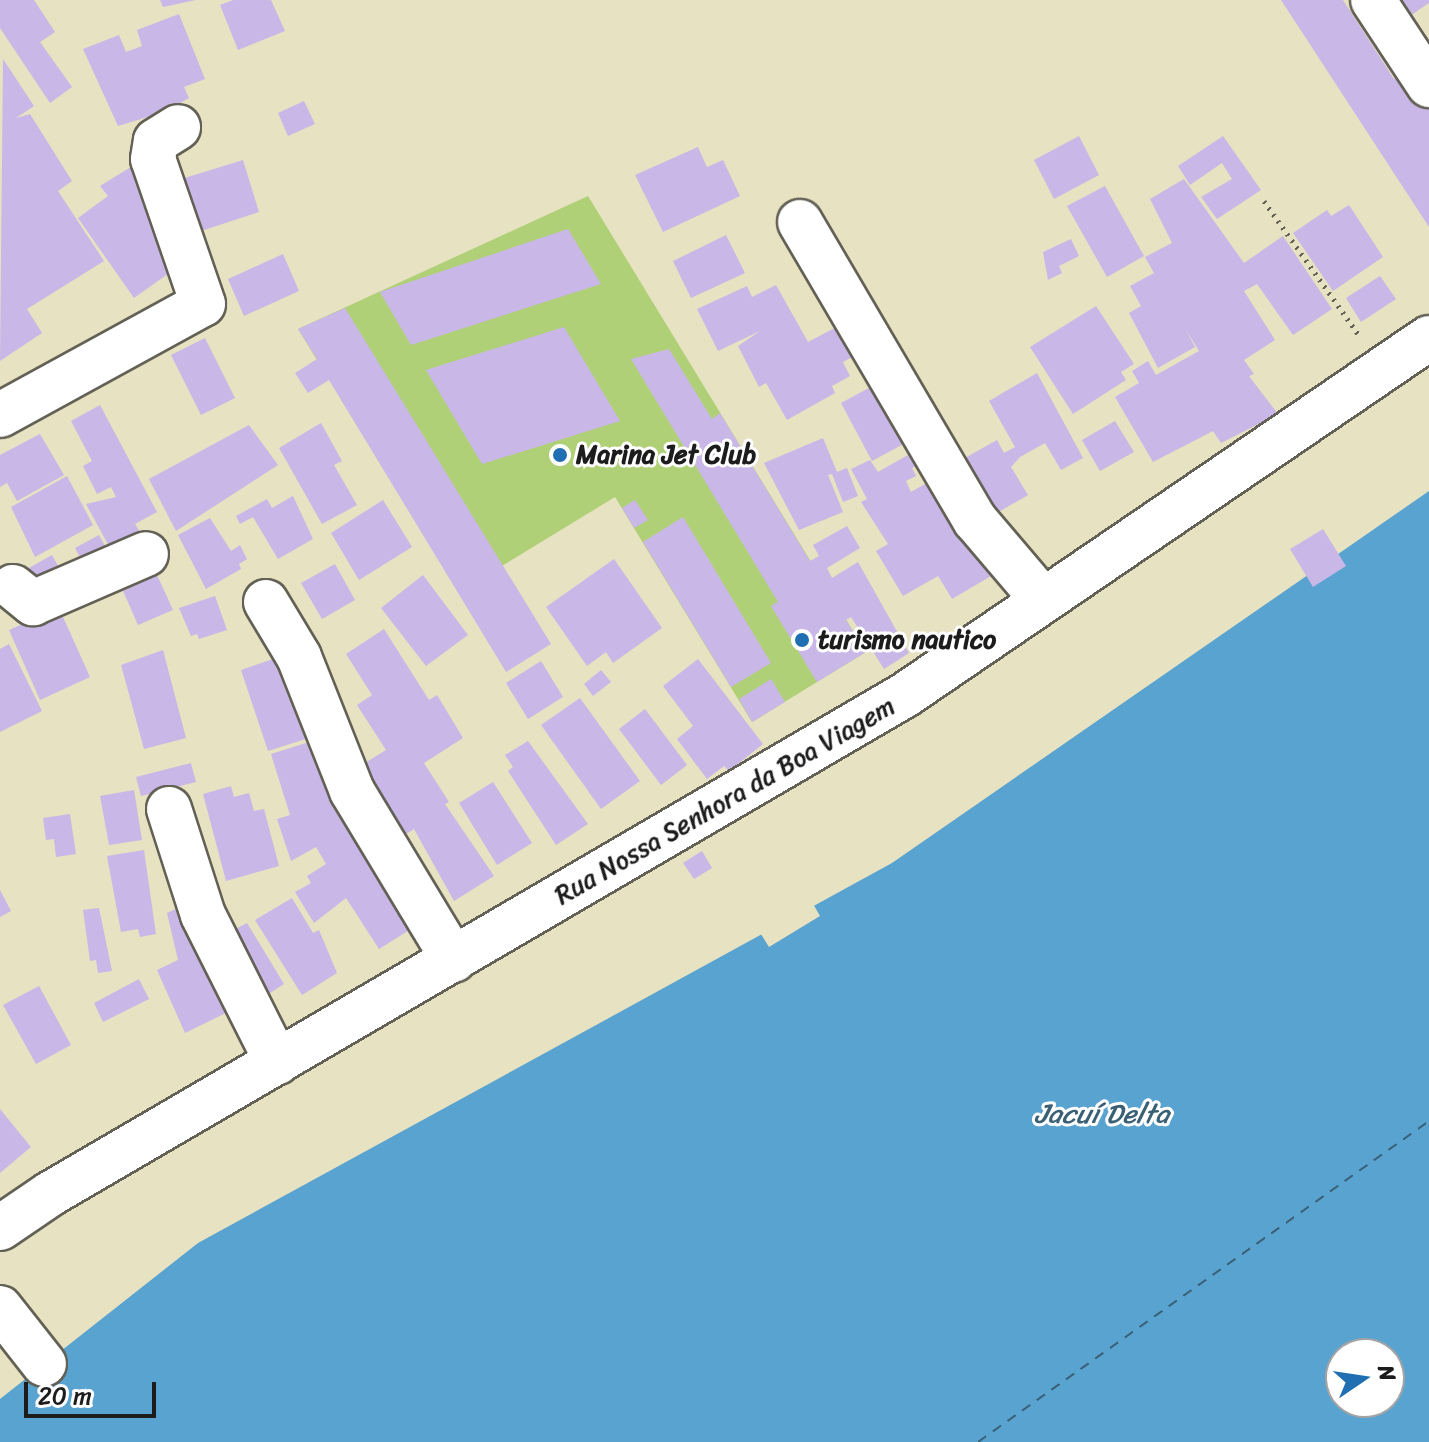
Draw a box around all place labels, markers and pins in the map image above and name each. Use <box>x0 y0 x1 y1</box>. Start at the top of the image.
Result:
place label: Marina Jet Club <box>576 439 757 471</box>
marker: Marina Jet Club <box>551 446 569 464</box>
place label: turismo nautico <box>818 624 997 656</box>
marker: turismo nautico <box>793 631 811 649</box>

